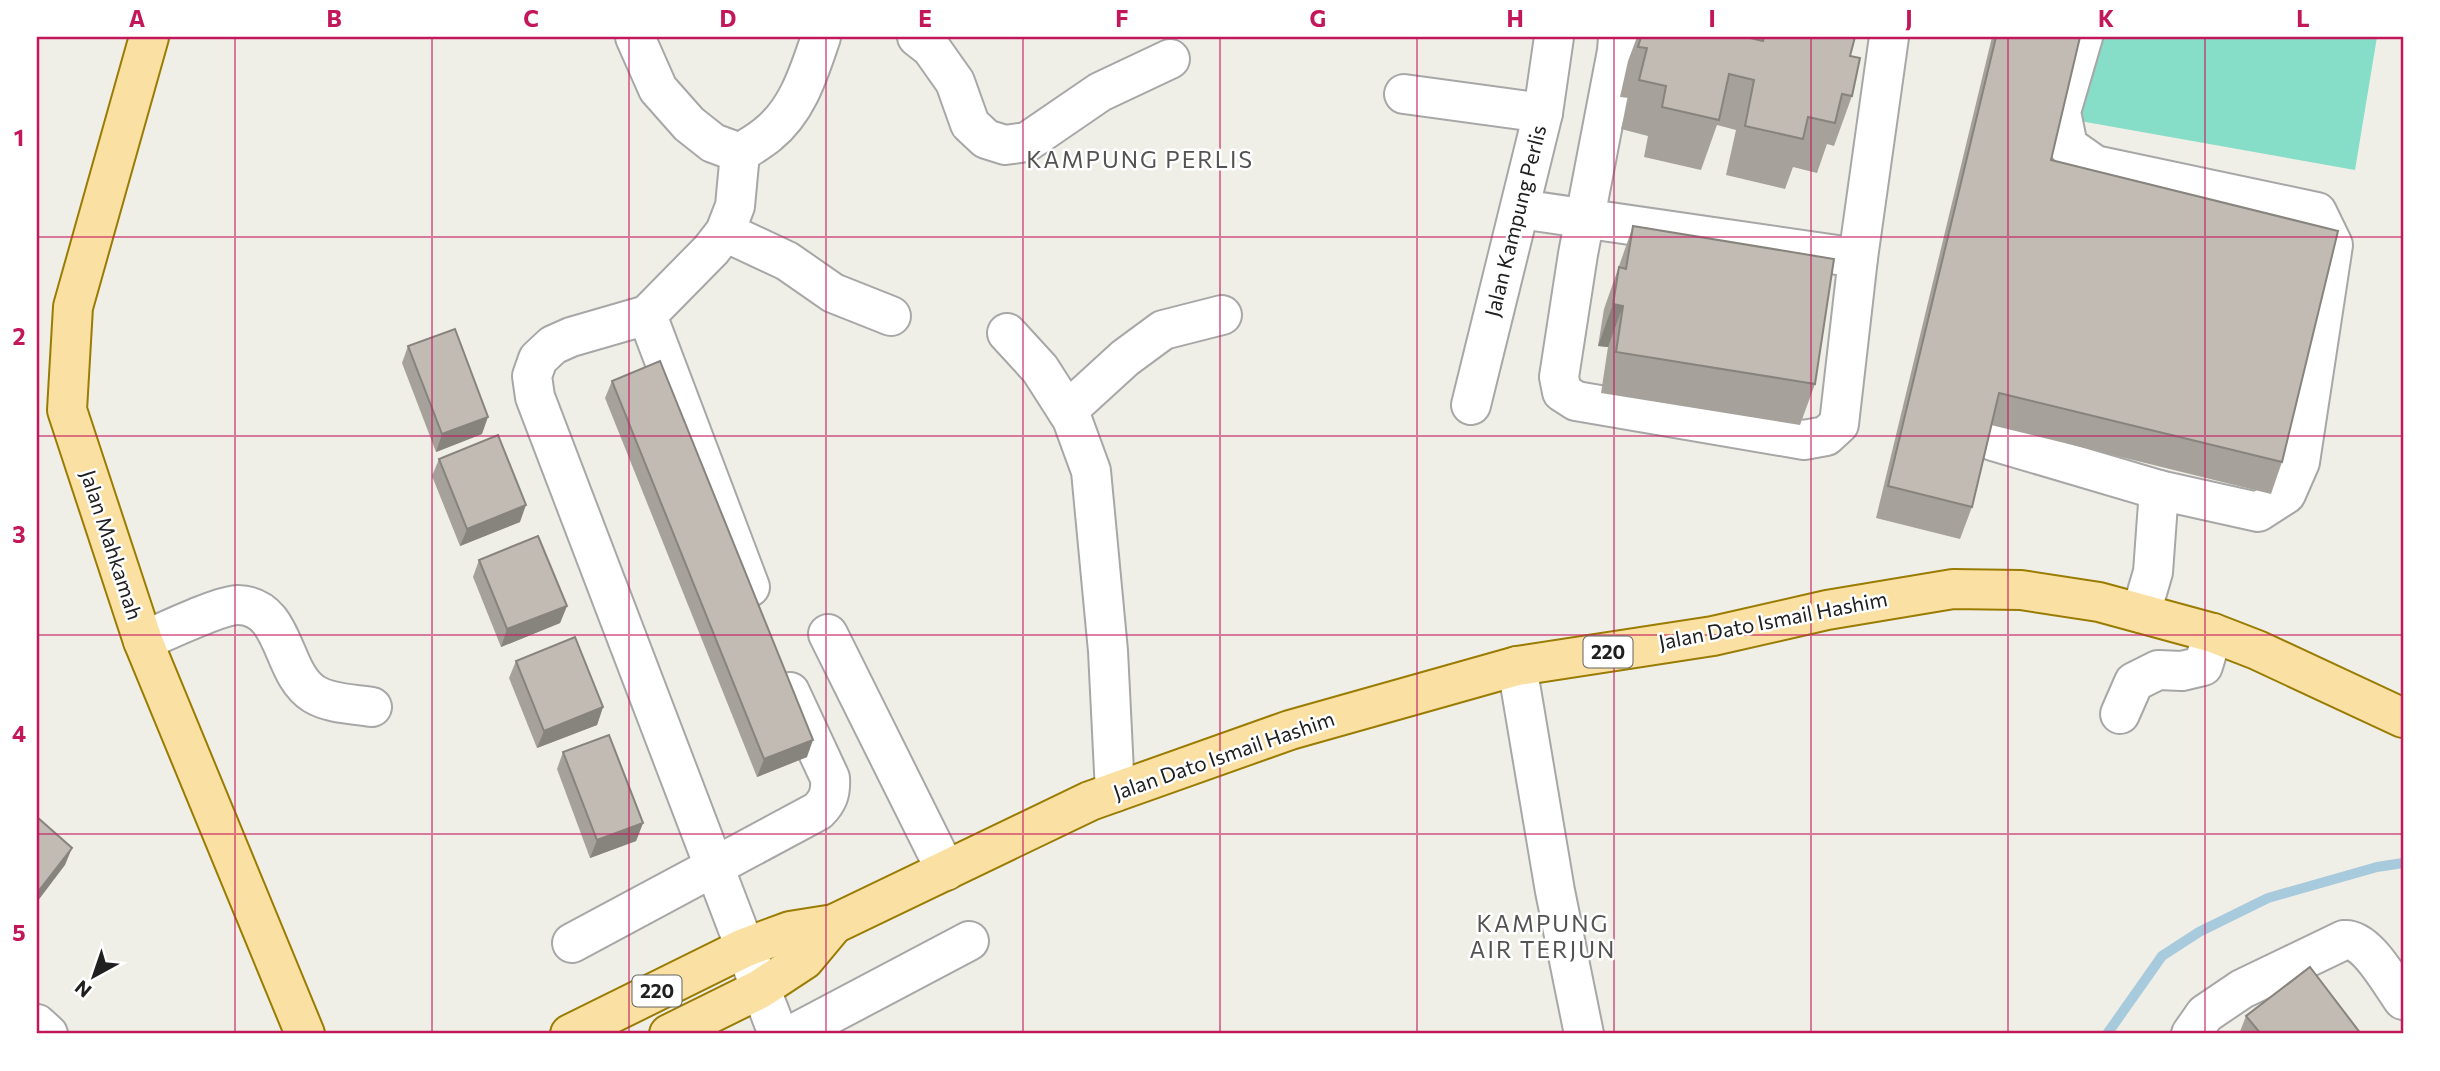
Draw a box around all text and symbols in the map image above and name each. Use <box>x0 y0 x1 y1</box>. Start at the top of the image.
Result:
text: A <box>129 4 146 32</box>
text: B <box>326 4 342 32</box>
text: C <box>523 4 539 32</box>
text: D <box>720 4 737 32</box>
text: E <box>918 4 932 32</box>
text: F <box>1115 4 1129 32</box>
text: G <box>1310 4 1326 32</box>
text: H <box>1506 4 1524 32</box>
text: I <box>1708 4 1716 32</box>
text: J <box>1905 4 1913 32</box>
text: K <box>2098 4 2114 32</box>
text: L <box>2296 4 2310 32</box>
street label: Jalan Kampung Perlis <box>1479 122 1551 319</box>
text: 1 <box>14 123 24 151</box>
district label: KAMPUNG PERLIS <box>1026 145 1254 173</box>
text: 2 <box>12 322 26 350</box>
street label: Jalan Mahkamah <box>76 466 148 623</box>
text: 3 <box>12 520 26 548</box>
street label: Jalan Dato Ismail Hashim <box>1656 585 1889 654</box>
road number: 220 <box>1584 636 1632 667</box>
street label: Jalan Dato Ismail Hashim <box>1110 705 1337 804</box>
text: 4 <box>12 719 26 747</box>
district label: KAMPUNG AIR TERJUN <box>1470 909 1616 963</box>
text: 5 <box>12 918 26 946</box>
north arrow <box>60 942 130 1012</box>
text: N <box>70 976 96 1003</box>
road number: 220 <box>632 976 682 1007</box>

